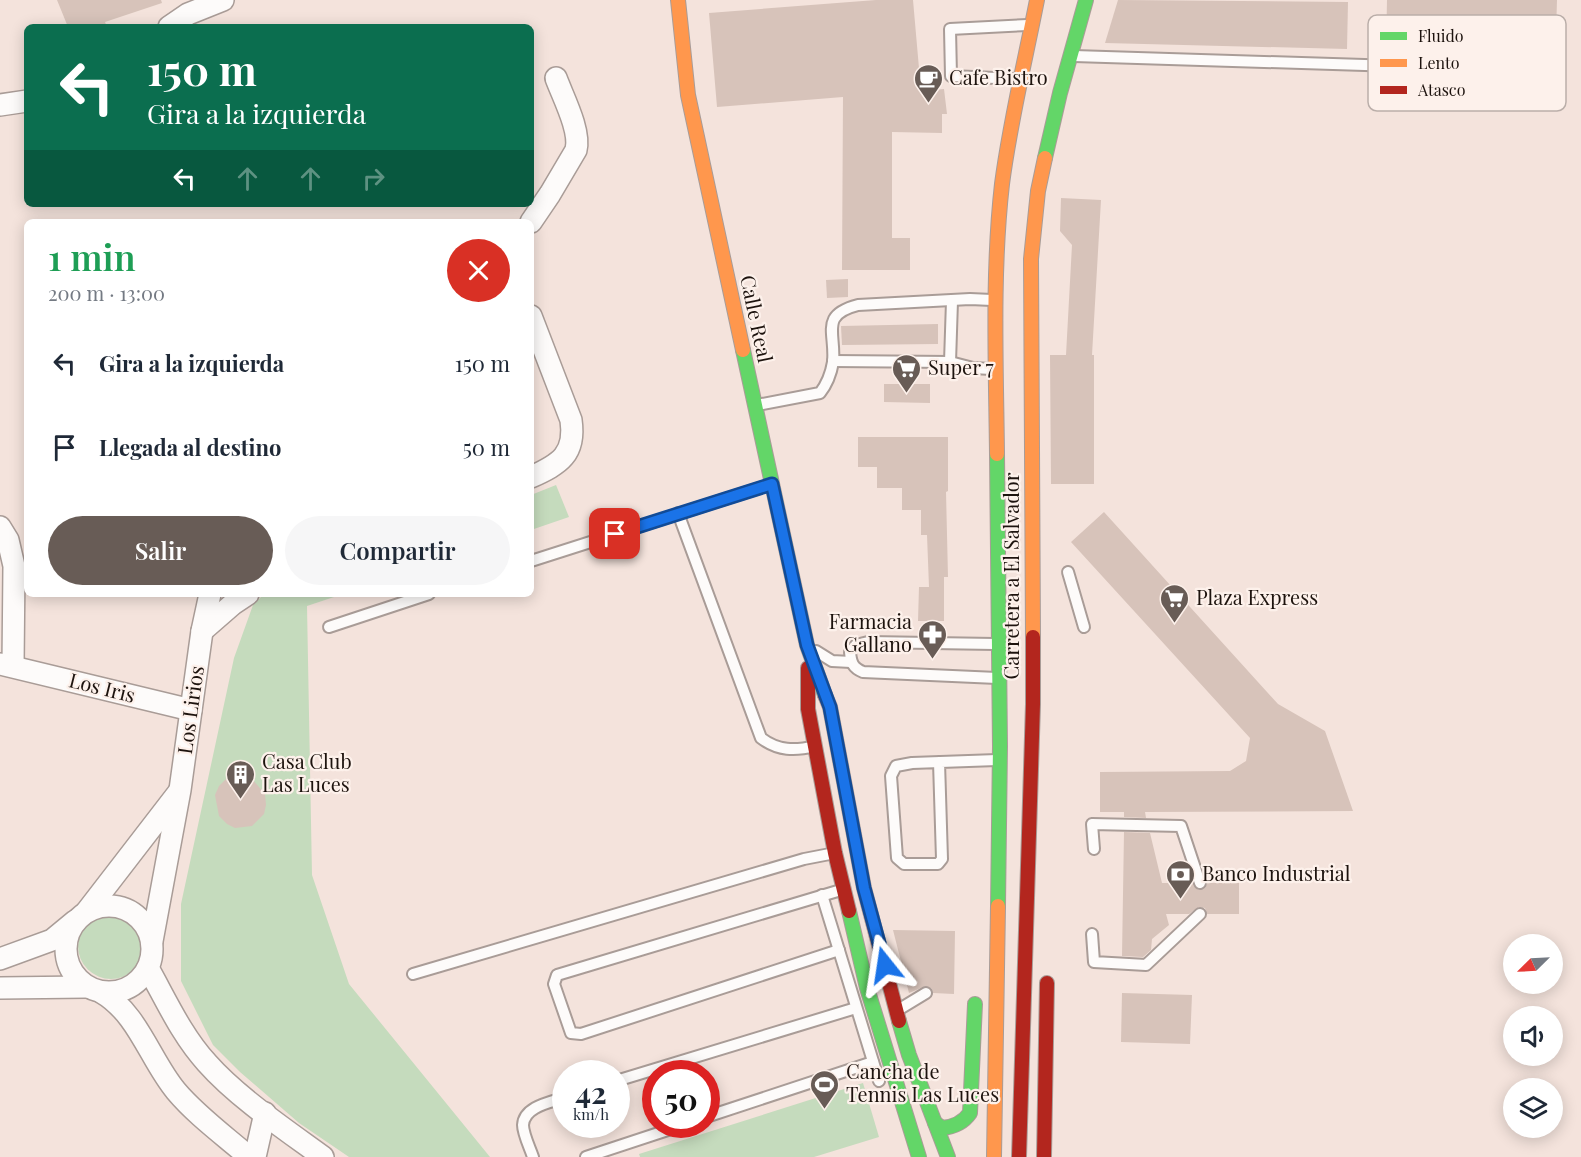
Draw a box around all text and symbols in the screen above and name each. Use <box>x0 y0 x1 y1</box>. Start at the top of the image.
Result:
legend <box>1368 15 1566 111</box>
text: Fluido <box>1418 25 1464 46</box>
text: 150 m <box>147 41 257 97</box>
icon: left <box>48 48 126 126</box>
text: Lento <box>1418 52 1460 73</box>
cafe icon: Cafe Bistro <box>912 62 944 104</box>
place label: Cafe Bistro <box>949 63 1048 90</box>
text: Atasco <box>1417 79 1466 100</box>
text: Gira a la izquierda <box>147 95 366 131</box>
icon: left <box>168 162 201 195</box>
icon: ahead <box>231 162 264 195</box>
icon: ahead <box>294 162 327 195</box>
icon: right <box>357 162 390 195</box>
text: 1 min <box>48 232 136 280</box>
button: close <box>447 239 510 302</box>
street label: Calle Real <box>735 272 780 365</box>
text: 200 m · 13:00 <box>48 279 165 306</box>
icon: left <box>48 347 81 380</box>
text: Gira a la izquierda <box>99 348 284 378</box>
text: 150 m <box>455 348 510 378</box>
supermarket icon: Super 7 <box>891 352 923 394</box>
place label: Super 7 <box>928 353 994 380</box>
icon: arrive <box>48 431 81 464</box>
text: Llegada al destino <box>99 432 281 462</box>
text: 50 m <box>463 432 510 462</box>
street label: Carretera a El Salvador <box>997 472 1024 680</box>
pin <box>589 508 640 559</box>
button: Salir <box>48 516 273 585</box>
button: Compartir <box>285 516 510 585</box>
icon: arrive <box>598 517 631 550</box>
supermarket icon: Plaza Express <box>1159 582 1191 624</box>
place label: Plaza Express <box>1196 583 1318 610</box>
place label: Farmacia Gallano <box>829 607 912 657</box>
pharmacy icon: Farmacia Gallano <box>917 618 949 660</box>
street label: Los Lirios <box>170 664 209 756</box>
street label: Los Iris <box>67 665 138 708</box>
place label: Casa Club Las Luces <box>262 747 352 797</box>
building icon: Casa Club Las Luces <box>225 758 257 800</box>
bank icon: Banco Industrial <box>1165 858 1197 900</box>
place label: Banco Industrial <box>1202 859 1351 886</box>
position arrow <box>853 933 917 997</box>
north arrow <box>1503 934 1563 994</box>
map controls <box>1503 934 1563 1138</box>
button: sound <box>1503 1006 1563 1066</box>
place label: Cancha de Tennis Las Luces <box>846 1057 999 1107</box>
speed limit sign: 50 <box>642 1060 720 1138</box>
sports icon: Cancha de Tennis Las Luces <box>809 1068 841 1110</box>
text: 42 <box>575 1072 607 1112</box>
button: layers <box>1503 1078 1563 1138</box>
text: km/h <box>573 1104 609 1124</box>

